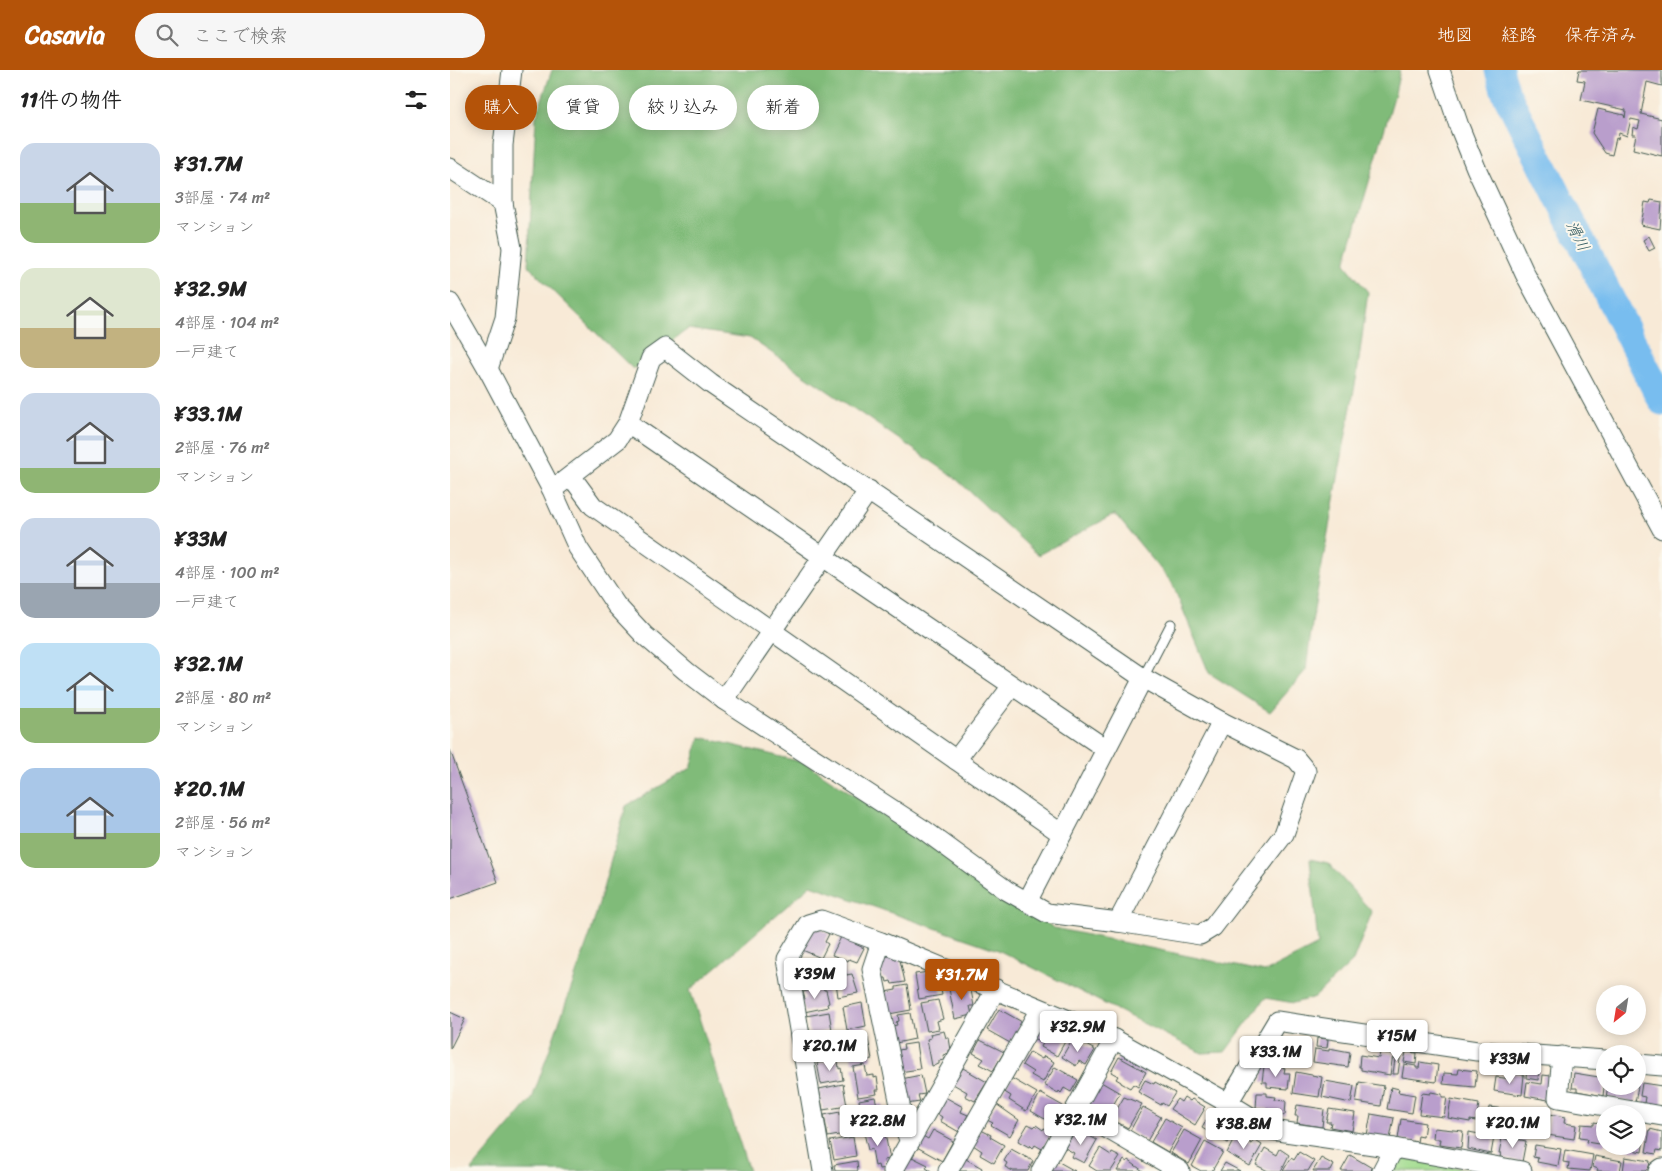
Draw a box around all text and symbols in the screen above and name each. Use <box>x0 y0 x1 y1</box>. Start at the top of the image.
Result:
search box <box>135 13 485 58</box>
text: Casavia <box>25 14 105 56</box>
text: ここで検索 <box>193 19 288 52</box>
text: 地図 <box>1437 19 1473 51</box>
text: 経路 <box>1501 19 1537 51</box>
text: 保存済み <box>1565 19 1637 51</box>
icon: search <box>153 21 181 49</box>
text: 11件の物件 <box>20 81 122 119</box>
chip: 購入 <box>465 85 537 130</box>
chip: 賃貸 <box>547 85 619 130</box>
chip: 絞り込み <box>629 85 737 130</box>
chip: 新着 <box>747 85 819 130</box>
icon: filters <box>402 86 430 114</box>
text: ¥31.7M <box>175 145 243 183</box>
icon: home <box>60 163 120 223</box>
text: 3部屋 · 74 m² <box>175 183 270 212</box>
text: マンション <box>175 212 254 241</box>
water label: 滑川 <box>1558 215 1598 257</box>
text: ¥32.9M <box>175 270 247 308</box>
icon: home <box>60 288 120 348</box>
text: 4部屋 · 104 m² <box>175 308 279 337</box>
text: 一戸建て <box>175 337 239 366</box>
text: ¥33.1M <box>175 395 242 433</box>
icon: home <box>60 413 120 473</box>
text: 2部屋 · 76 m² <box>175 433 270 462</box>
text: マンション <box>175 462 254 491</box>
text: ¥33M <box>175 520 227 558</box>
icon: home <box>60 538 120 598</box>
text: 4部屋 · 100 m² <box>175 558 279 587</box>
text: 一戸建て <box>175 587 239 616</box>
text: ¥32.1M <box>175 645 243 683</box>
icon: home <box>60 663 120 723</box>
text: 2部屋 · 80 m² <box>175 683 271 712</box>
text: マンション <box>175 712 254 741</box>
text: ¥20.1M <box>175 770 245 808</box>
icon: home <box>60 788 120 848</box>
text: 2部屋 · 56 m² <box>175 808 270 837</box>
text: マンション <box>175 837 254 866</box>
pin: ¥39M <box>785 958 845 1000</box>
pin: ¥31.7M <box>921 958 1003 1001</box>
text: ¥39M <box>795 959 835 988</box>
text: ¥31.7M <box>936 960 988 989</box>
north arrow <box>1596 985 1646 1035</box>
map controls <box>1596 985 1646 1155</box>
pin: ¥32.9M <box>1037 1010 1119 1053</box>
text: ¥32.9M <box>1051 1012 1105 1041</box>
pin: ¥15M <box>1367 1020 1427 1062</box>
text: ¥15M <box>1378 1021 1416 1050</box>
pin: ¥20.1M <box>789 1030 871 1072</box>
text: ¥20.1M <box>804 1031 856 1060</box>
pin: ¥33.1M <box>1235 1036 1317 1078</box>
text: ¥33.1M <box>1250 1037 1302 1066</box>
pin: ¥33M <box>1480 1042 1540 1085</box>
text: ¥33M <box>1490 1044 1530 1073</box>
button: locate <box>1596 1045 1646 1095</box>
pin: ¥22.8M <box>837 1104 919 1147</box>
pin: ¥32.1M <box>1040 1104 1122 1146</box>
text: ¥32.1M <box>1055 1105 1107 1134</box>
button: layers <box>1596 1105 1646 1155</box>
text: ¥22.8M <box>851 1106 905 1135</box>
pin: ¥20.1M <box>1472 1106 1554 1149</box>
pin: ¥38.8M <box>1203 1108 1285 1150</box>
text: ¥20.1M <box>1487 1108 1539 1137</box>
text: ¥38.8M <box>1217 1109 1271 1138</box>

